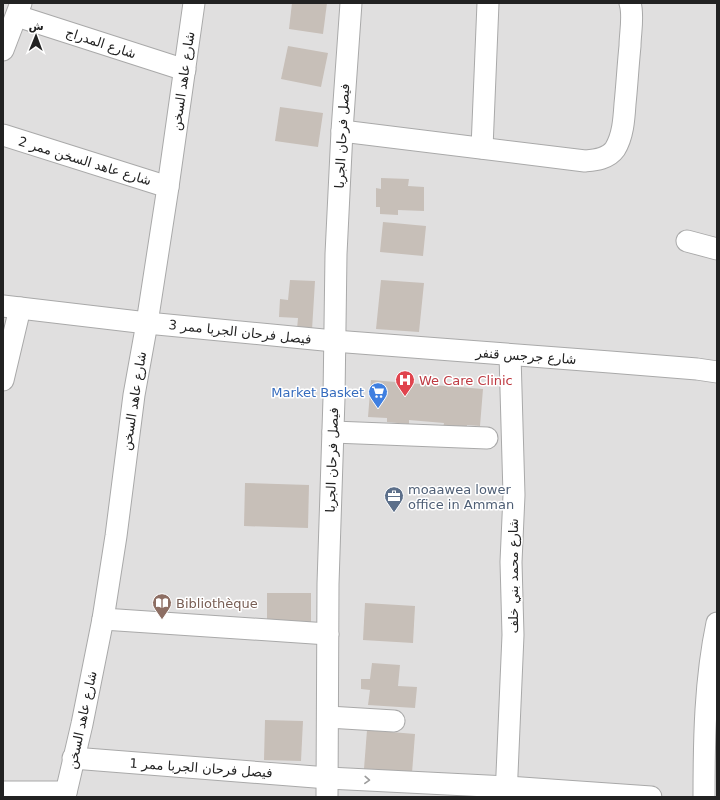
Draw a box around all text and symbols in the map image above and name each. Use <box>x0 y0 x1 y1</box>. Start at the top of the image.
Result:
north arrow <box>16 16 56 56</box>
text: ش <box>28 20 44 33</box>
street label: شارع المدراج <box>64 25 138 62</box>
street label: شارع عاهد السخن <box>169 30 198 132</box>
street label: فيصل فرحان الجربا <box>332 83 353 189</box>
street label: شارع عاهد السخن ممر 2 <box>16 134 153 189</box>
street label: فيصل فرحان الجربا ممر 3 <box>168 317 312 348</box>
street label: شارع جرجس قنفر <box>474 345 577 368</box>
street label: شارع عاهد السخن <box>119 350 150 452</box>
hospital icon: We Care Clinic <box>394 369 416 397</box>
place label: We Care Clinic <box>419 373 513 388</box>
supermarket icon: Market Basket <box>367 381 389 409</box>
place label: Market Basket <box>271 385 364 400</box>
street label: فيصل فرحان الجربا <box>323 407 342 513</box>
place label: moaawea lower office in Amman <box>408 482 514 512</box>
office icon: moaawea lower office in Amman <box>383 485 405 513</box>
street label: شارع محمد بني خلف <box>506 518 522 634</box>
library icon: Bibliothèque <box>151 592 173 620</box>
place label: Bibliothèque <box>176 596 258 611</box>
street label: شارع عاهد السخن <box>64 670 101 771</box>
street label: فيصل فرحان الجربا ممر 1 <box>129 756 273 781</box>
one-way arrow <box>364 776 370 785</box>

